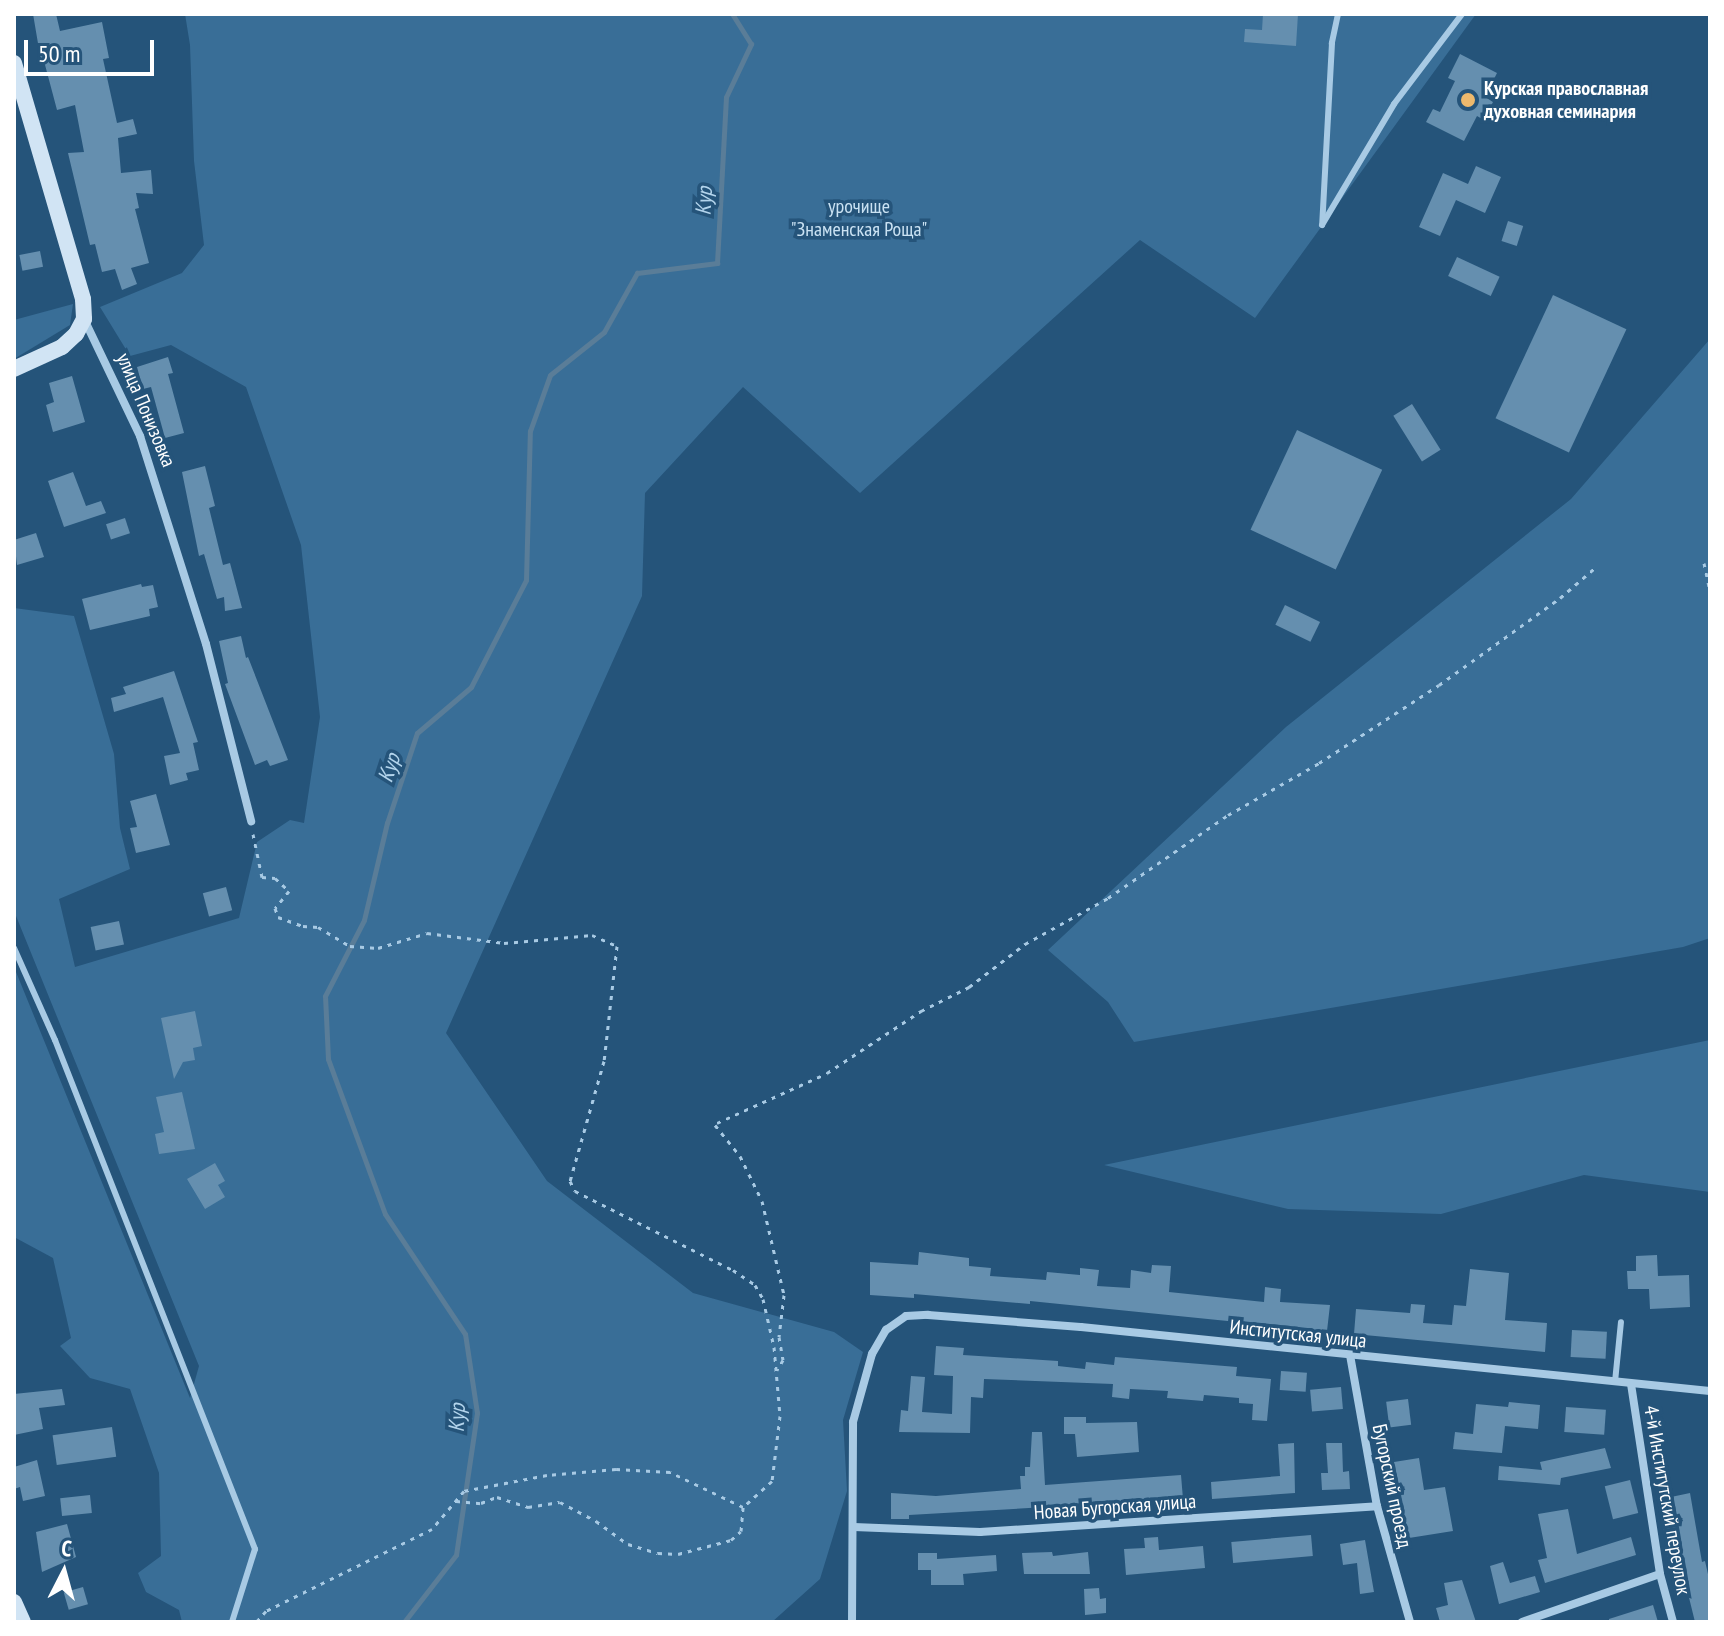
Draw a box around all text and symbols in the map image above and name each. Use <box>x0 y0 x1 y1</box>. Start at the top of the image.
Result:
scale bar <box>28 24 158 74</box>
text: 50 m <box>38 38 80 69</box>
place label: Курская православная духовная семинария <box>1484 76 1648 123</box>
marker: Курская православная духовная семинария <box>1459 91 1477 109</box>
water label: Кур <box>690 186 718 216</box>
park label: урочище "Знаменская Роща" <box>791 195 927 242</box>
street label: улица Понизовка <box>111 349 181 471</box>
water label: Кур <box>372 750 406 786</box>
street label: Институтская улица <box>1228 1315 1368 1353</box>
water label: Кур <box>443 1403 471 1433</box>
street label: 4-й Институтский переулок <box>1639 1404 1695 1596</box>
street label: Бугорский проезд <box>1367 1422 1417 1550</box>
street label: Новая Бугорская улица <box>1033 1489 1197 1525</box>
north arrow <box>24 1532 104 1612</box>
text: С <box>60 1534 73 1563</box>

